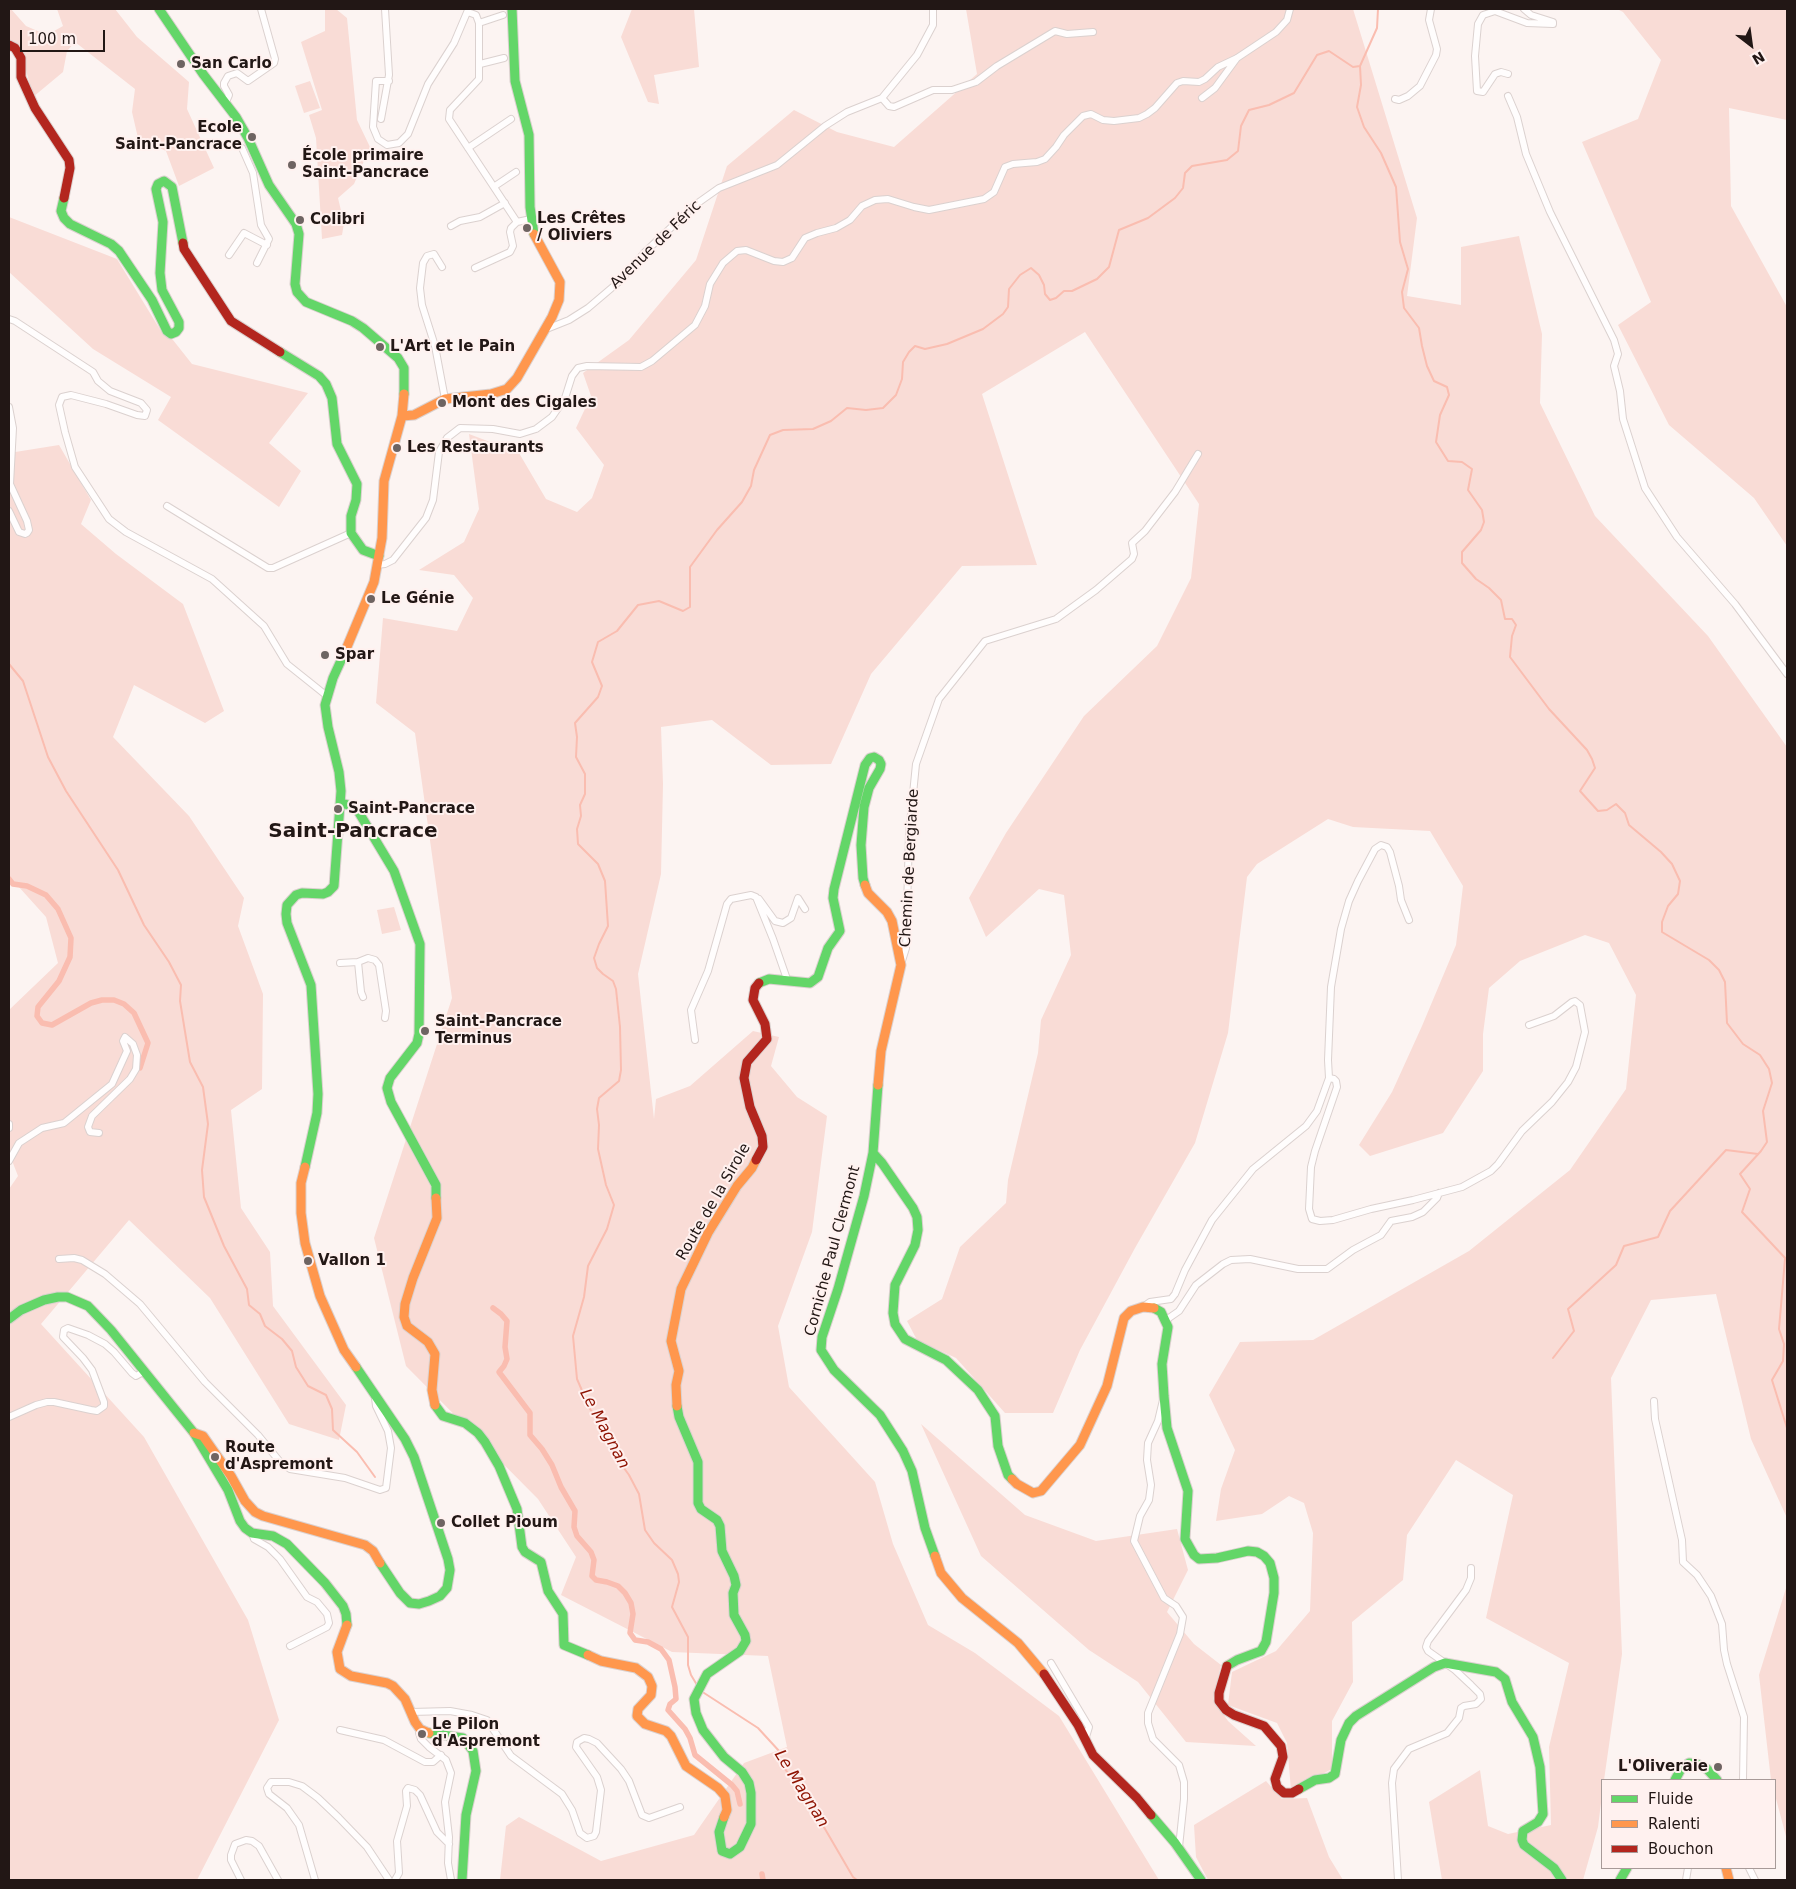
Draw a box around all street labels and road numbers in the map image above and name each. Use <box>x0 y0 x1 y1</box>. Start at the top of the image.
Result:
street label: Avenue de Féric <box>607 197 705 293</box>
street label: Chemin de Bergiarde <box>897 788 923 948</box>
street label: Route de la Sirole <box>673 1140 755 1264</box>
street label: Corniche Paul Clermont <box>802 1164 864 1338</box>

